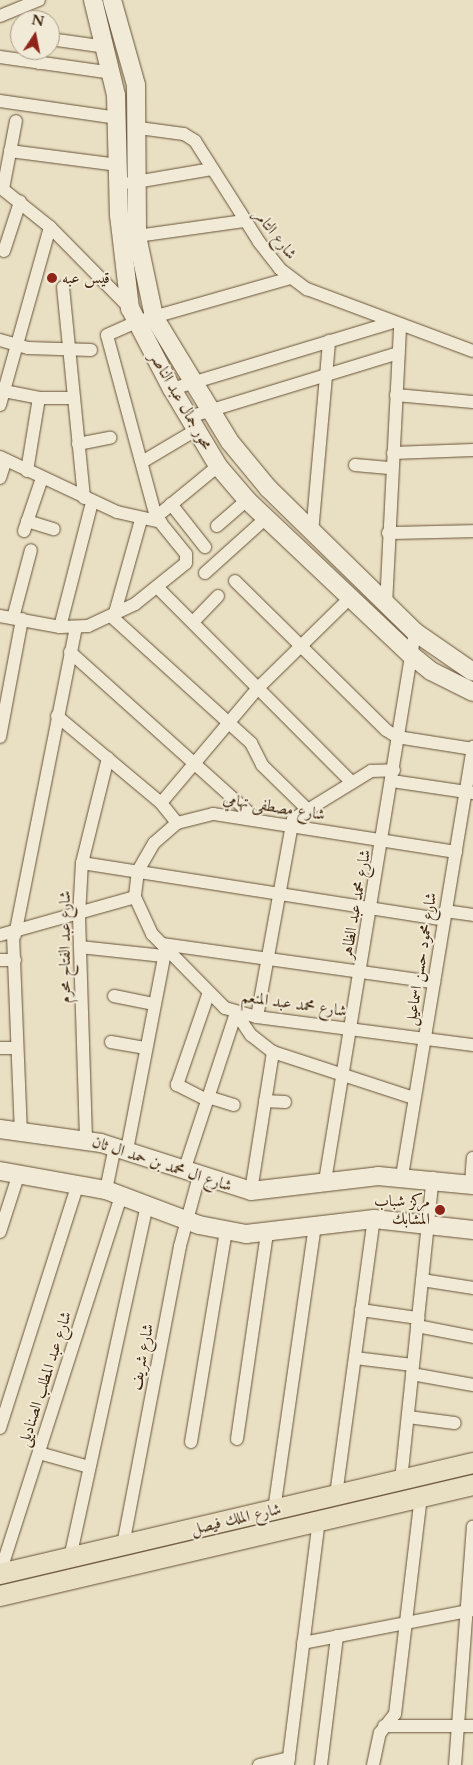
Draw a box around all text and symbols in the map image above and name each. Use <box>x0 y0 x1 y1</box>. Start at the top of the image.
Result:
north arrow <box>10 10 60 60</box>
text: N <box>30 10 46 31</box>
street label: شارع التامر <box>249 205 301 263</box>
place label: قيس عبه <box>62 268 110 288</box>
marker: قيس عبه <box>46 272 58 284</box>
street label: محور جمال عبد الناصر <box>145 349 217 453</box>
street label: شارع مصطفى تهامي <box>221 789 327 825</box>
street label: شارع محمد عبد الظاهر <box>337 848 375 960</box>
street label: شارع عبد الفتاح محرم <box>55 891 75 1003</box>
street label: شارع محمود حسن اسماعيل <box>401 891 441 1027</box>
street label: شارع محمد عبد المنعم <box>240 987 348 1021</box>
street label: شارع ال محمد بن حمد ال ثان <box>90 1132 234 1196</box>
place label: مركز شباب المشابك <box>374 1191 430 1229</box>
marker: مركز شباب المشابك <box>434 1204 446 1216</box>
street label: شارع عبد المطلب الصناديلى <box>14 1309 76 1449</box>
street label: شارع شريف <box>126 1322 158 1392</box>
street label: شارع الملك فيصل <box>189 1499 283 1539</box>

